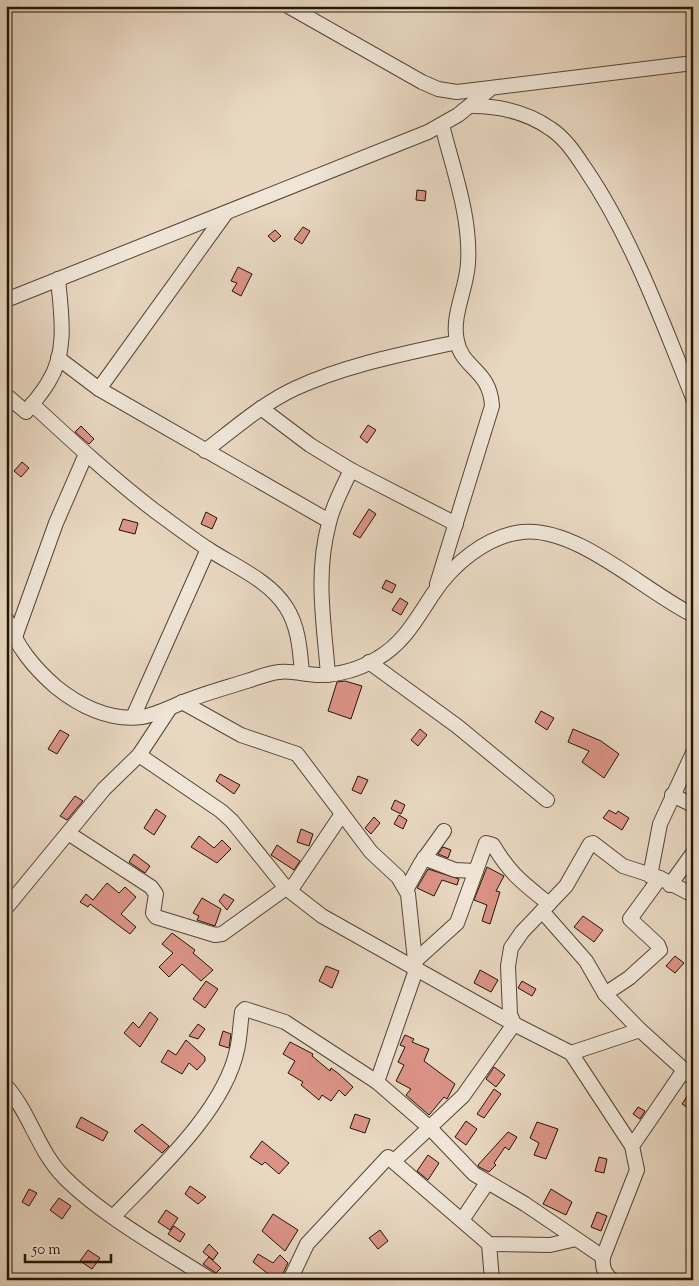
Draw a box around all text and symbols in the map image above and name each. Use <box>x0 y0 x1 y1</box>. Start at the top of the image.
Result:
scale bar <box>25 1231 111 1263</box>
text: 50 m <box>31 1240 61 1261</box>

